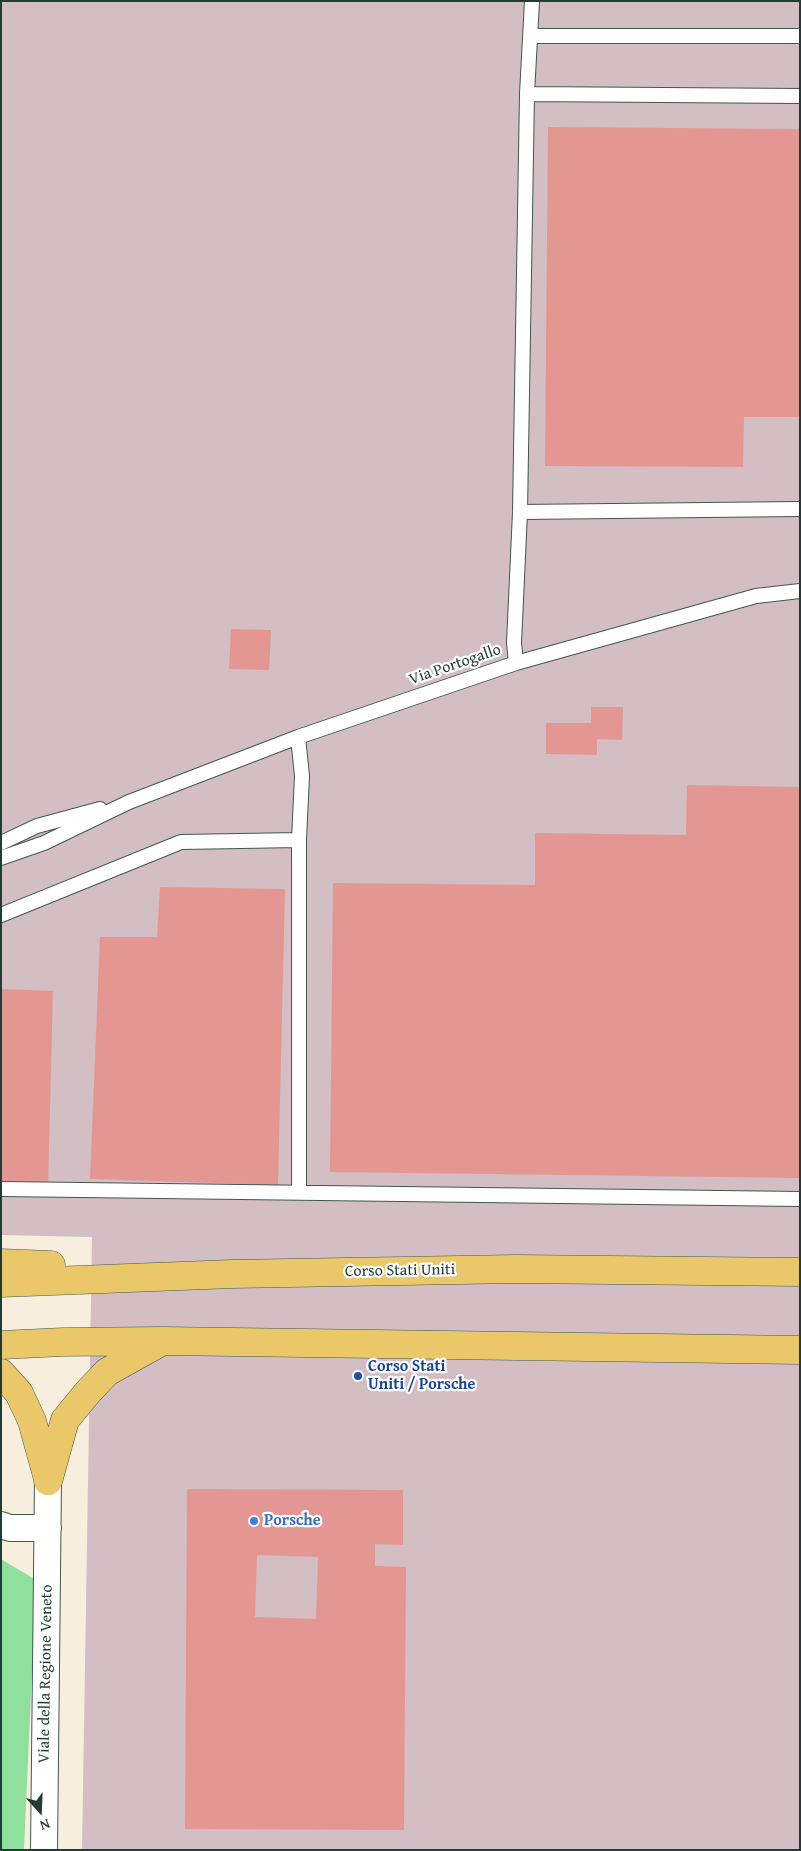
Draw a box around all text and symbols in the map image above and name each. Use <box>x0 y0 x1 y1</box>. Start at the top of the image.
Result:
street label: Via Portogallo <box>407 640 503 690</box>
street label: Corso Stati Uniti <box>345 1260 455 1282</box>
place label: Corso Stati Uniti / Porsche <box>368 1357 475 1395</box>
marker: Corso Stati Uniti / Porsche <box>352 1370 364 1382</box>
place label: Porsche <box>264 1511 320 1531</box>
marker: Porsche <box>248 1515 260 1527</box>
street label: Viale della Regione Veneto <box>35 1584 57 1764</box>
north arrow <box>15 1786 65 1836</box>
text: N <box>37 1814 53 1836</box>

